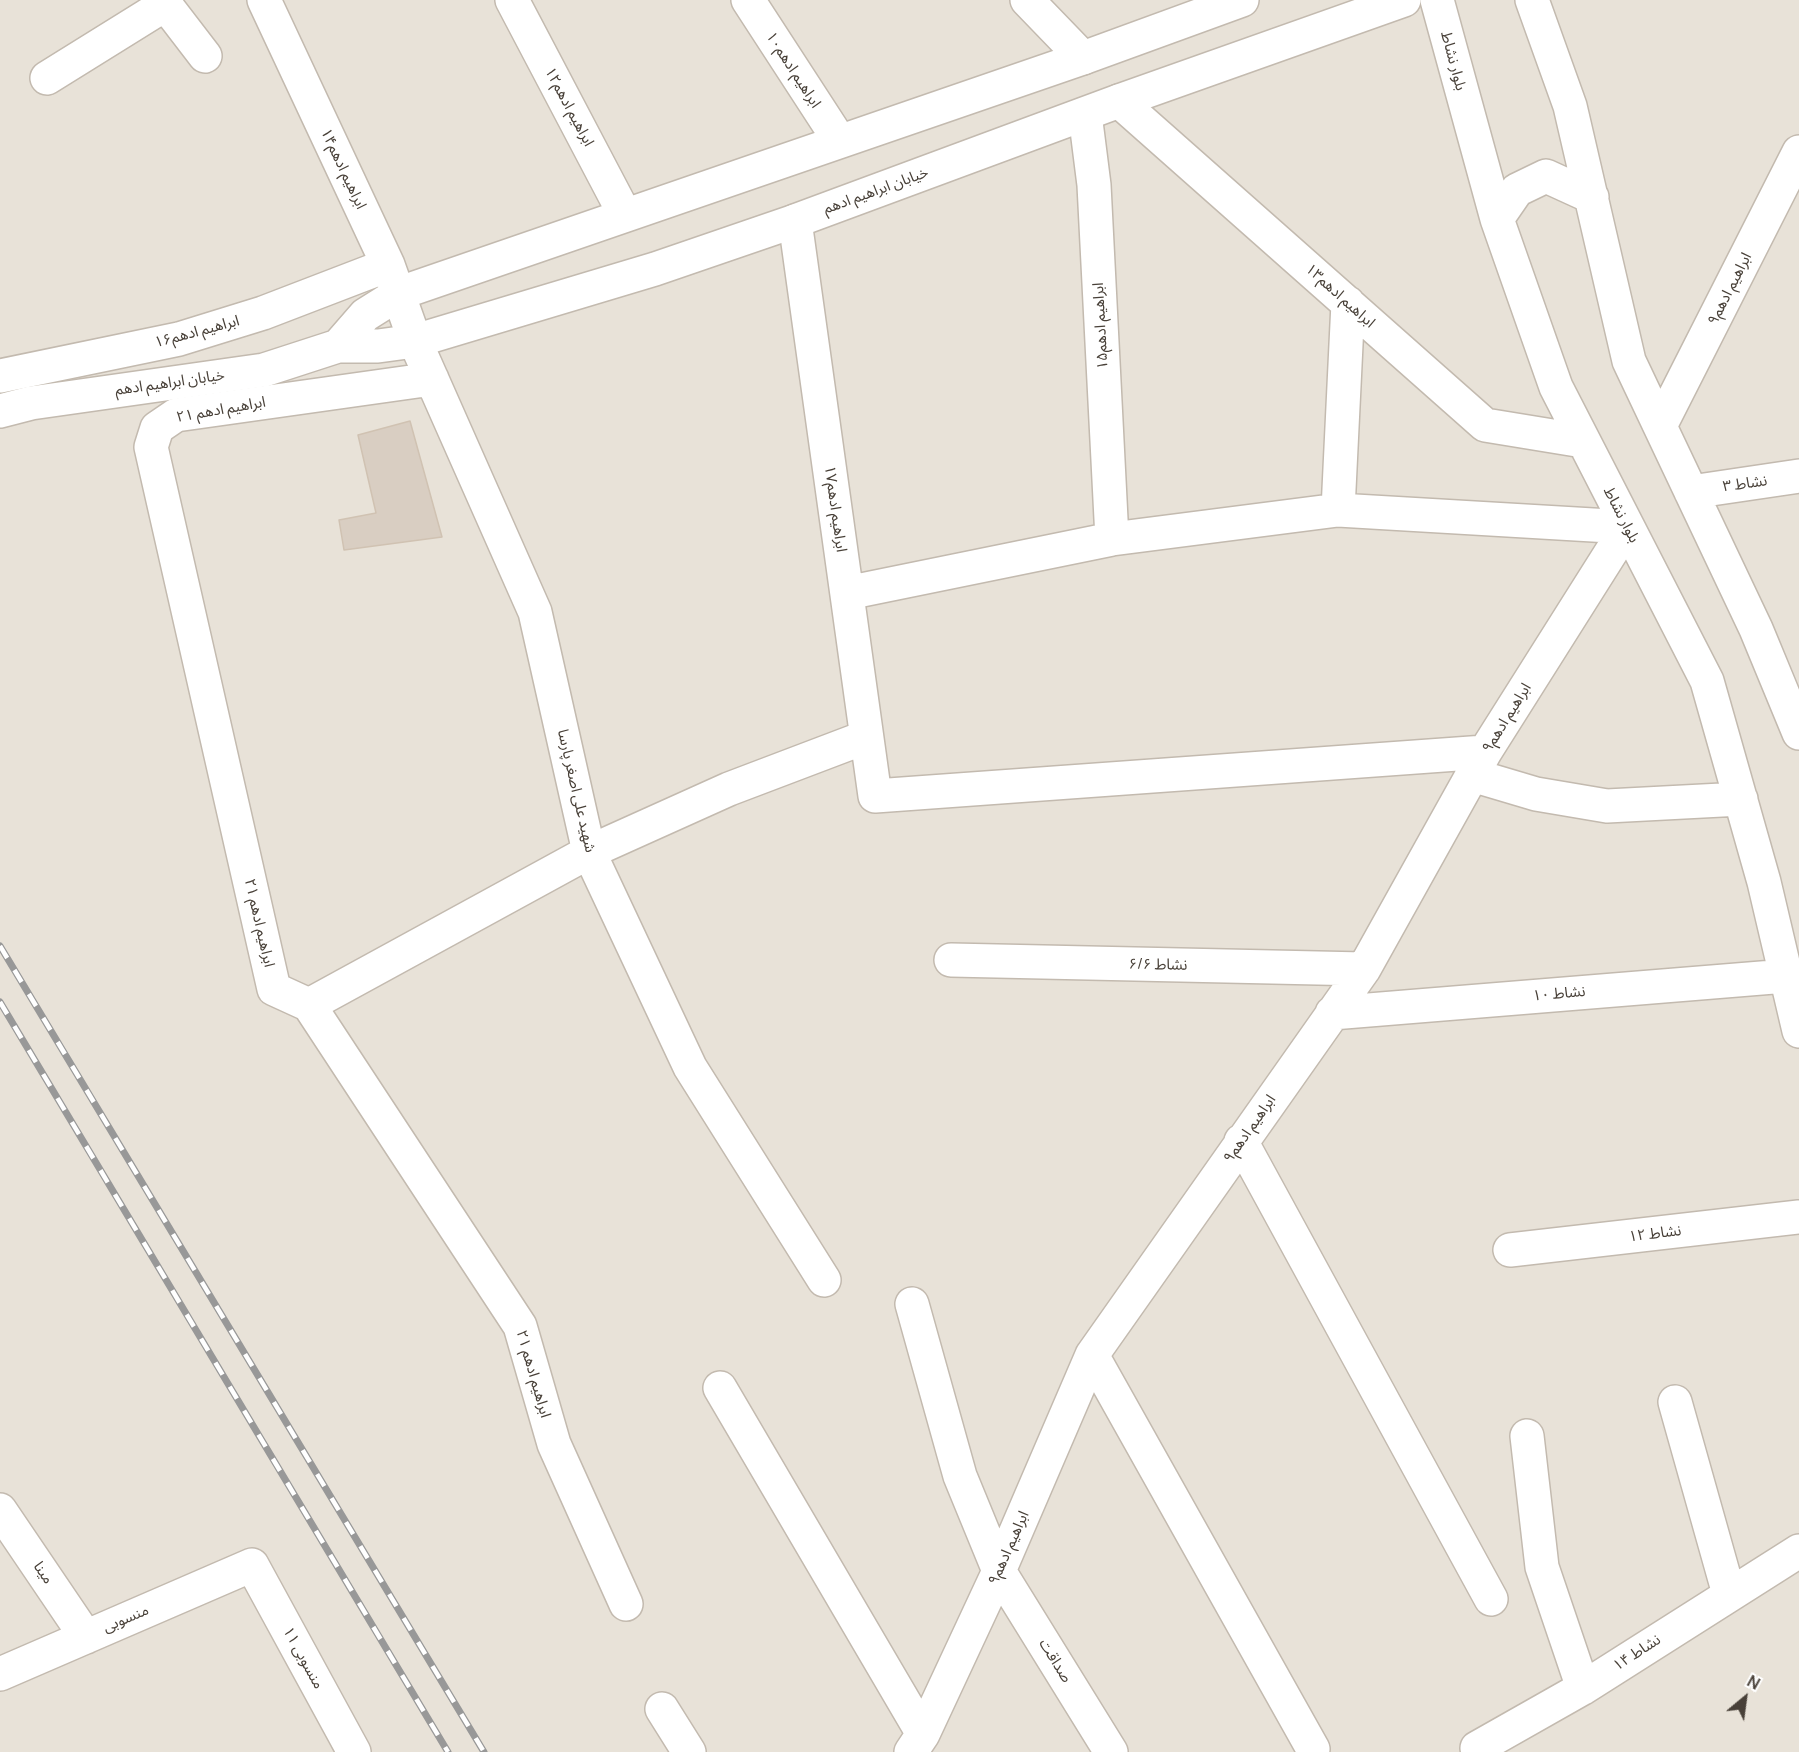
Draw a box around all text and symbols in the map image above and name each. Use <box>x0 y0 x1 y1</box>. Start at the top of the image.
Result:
street label: ابراهیم ادهم۱۰ <box>762 28 824 112</box>
street label: بلوار نشاط <box>1436 29 1470 93</box>
street label: ابراهیم ادهم۱۲ <box>541 64 597 150</box>
street label: ابراهیم ادهم۱۴ <box>316 126 370 212</box>
street label: خیابان ابراهیم ادهم <box>821 164 931 218</box>
street label: ابراهیم ادهم۹ <box>1704 250 1756 328</box>
street label: ابراهیم ادهم۱۳ <box>1302 260 1378 332</box>
street label: ابراهیم ادهم۱۵ <box>1090 282 1112 370</box>
street label: ابراهیم ادهم۱۶ <box>153 312 241 352</box>
street label: خیابان ابراهیم ادهم <box>114 366 226 400</box>
street label: ابراهیم ادهم ۲۱ <box>175 393 267 427</box>
street label: ابراهیم ادهم۱۷ <box>820 465 850 553</box>
street label: نشاط ۳ <box>1722 472 1768 496</box>
street label: بلوار نشاط <box>1599 484 1643 546</box>
street label: ابراهیم ادهم۹ <box>1479 680 1535 756</box>
street label: شهید علی اصغر پارسا <box>553 728 599 854</box>
street label: ابراهیم ادهم ۲۱ <box>240 877 278 969</box>
street label: نشاط ۶/۶ <box>1128 955 1188 975</box>
street label: نشاط ۱۰ <box>1532 983 1586 1005</box>
street label: ابراهیم ادهم۹ <box>1220 1092 1280 1166</box>
street label: نشاط ۱۲ <box>1628 1222 1682 1246</box>
street label: ابراهیم ادهم ۲۱ <box>512 1328 554 1420</box>
street label: ابراهیم ادهم۹ <box>985 1508 1033 1588</box>
street label: مینا <box>29 1558 57 1588</box>
street label: منسوبی <box>100 1601 152 1637</box>
street label: منسوبی ۱۱ <box>279 1624 327 1692</box>
street label: نشاط ۱۴ <box>1610 1631 1664 1675</box>
street label: صداقت <box>1035 1636 1075 1686</box>
north arrow <box>1715 1668 1775 1728</box>
text: N <box>1743 1670 1764 1695</box>

